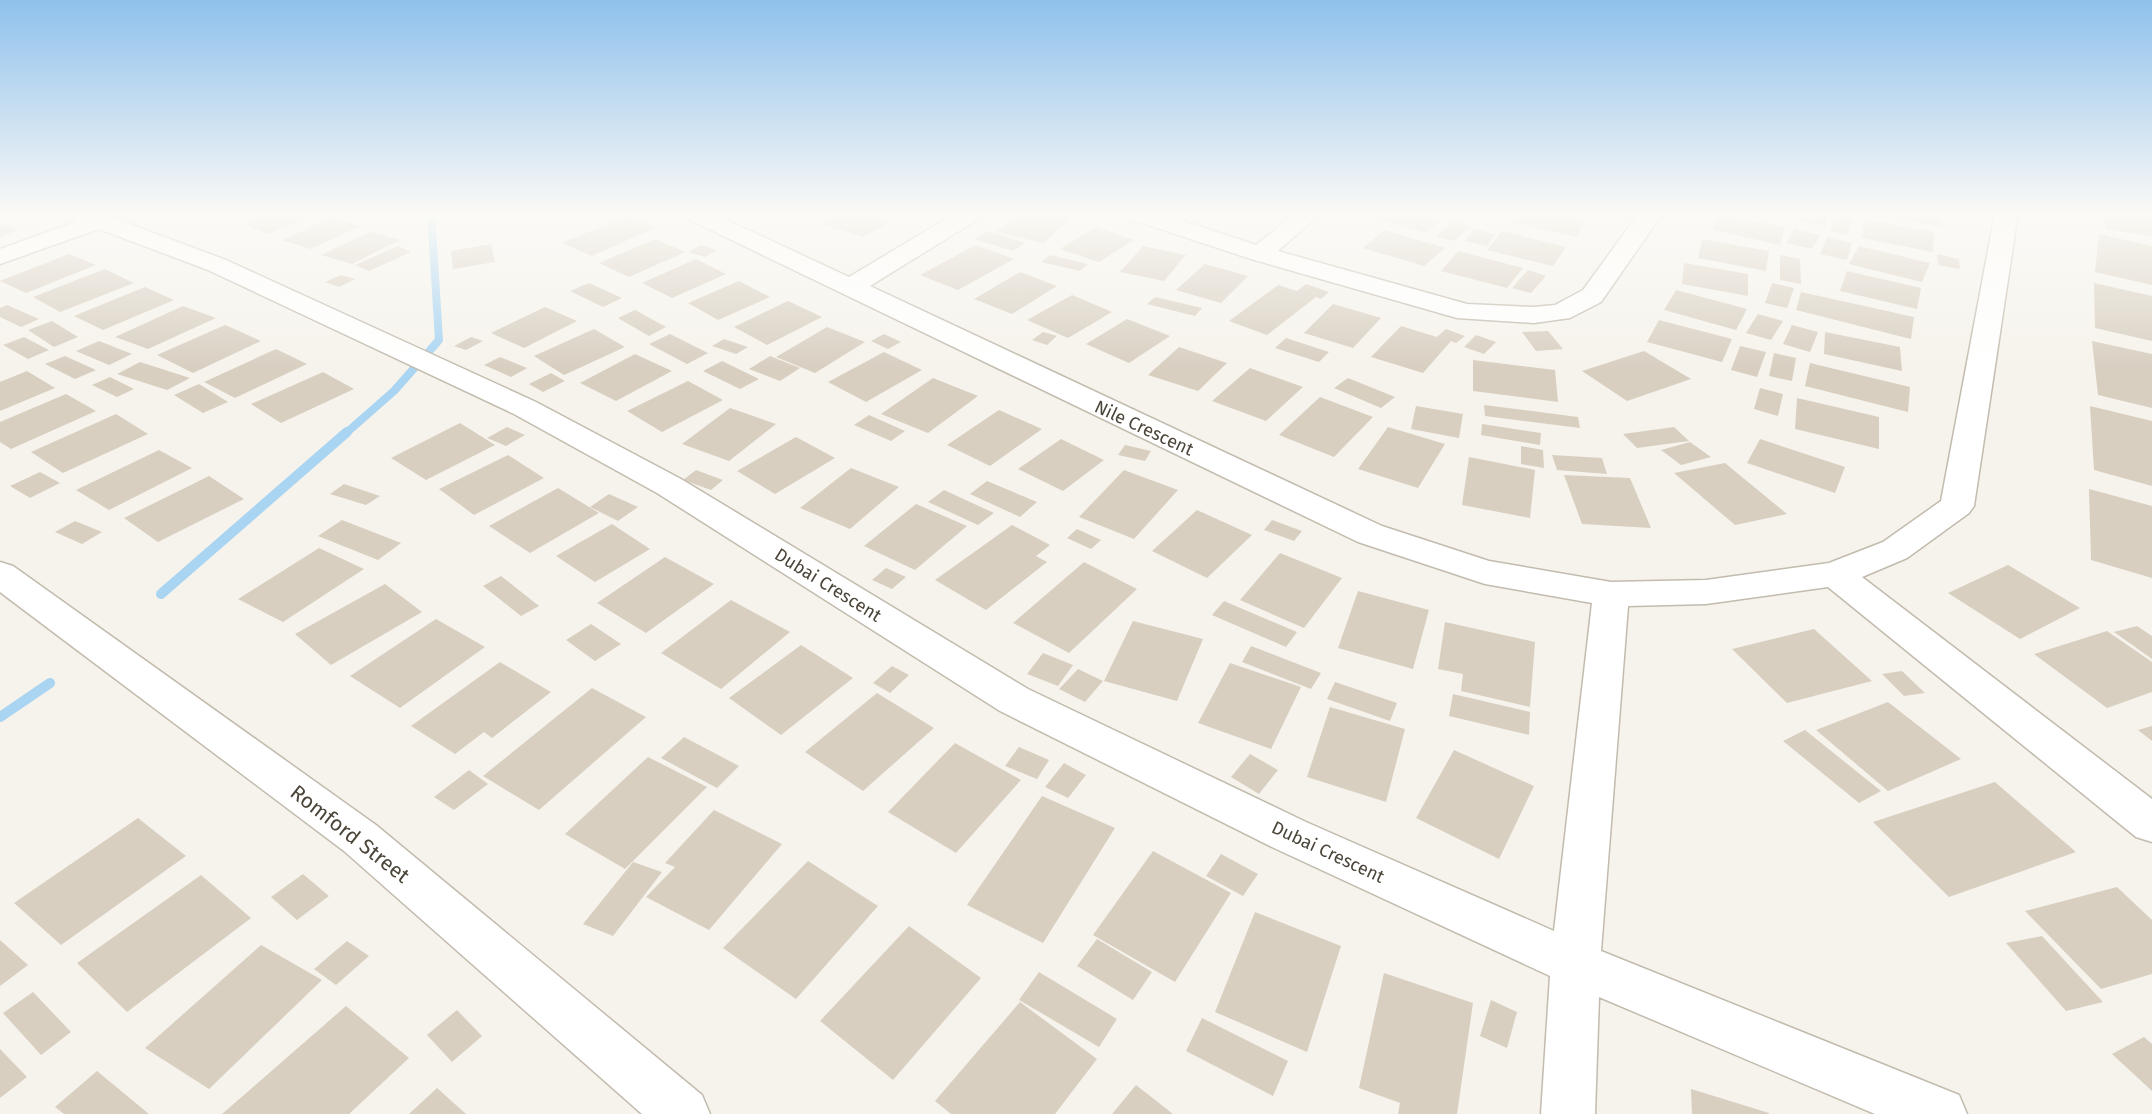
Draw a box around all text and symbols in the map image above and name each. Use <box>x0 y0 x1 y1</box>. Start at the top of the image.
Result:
street label: Nile Crescent <box>1091 395 1197 461</box>
street label: Dubai Crescent <box>771 543 886 627</box>
street label: Romford Street <box>285 779 415 889</box>
street label: Dubai Crescent <box>1268 816 1388 888</box>

